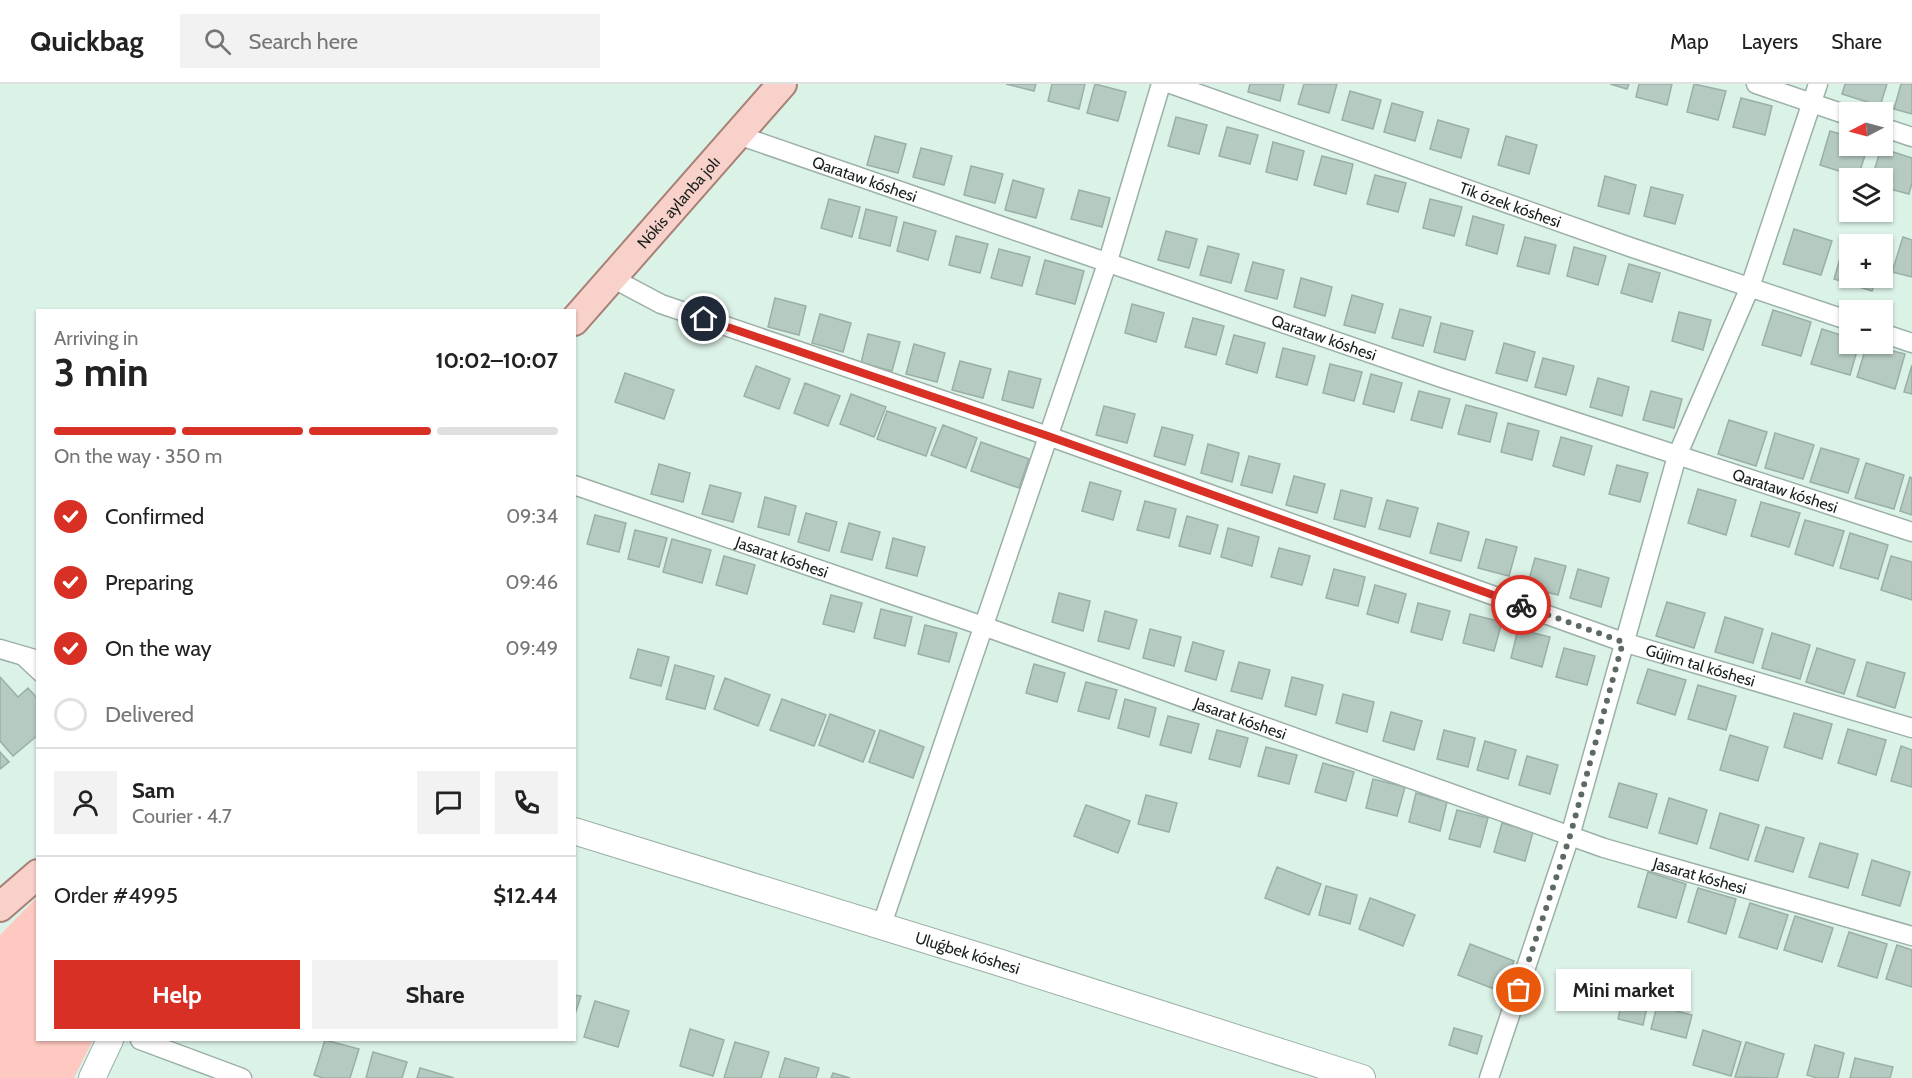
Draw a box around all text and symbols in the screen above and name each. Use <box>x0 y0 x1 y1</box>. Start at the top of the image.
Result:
search box <box>180 14 600 68</box>
text: Quickbag <box>30 24 144 58</box>
icon: search <box>201 25 234 58</box>
text: Search here <box>249 28 358 55</box>
text: Map <box>1670 29 1709 54</box>
text: Layers <box>1742 29 1798 54</box>
text: Share <box>1831 29 1882 54</box>
north arrow <box>1839 102 1893 156</box>
map controls <box>1839 102 1893 354</box>
street label: Qarataw kóshesi <box>810 152 919 206</box>
street label: Nókis aylanba jolı <box>633 153 724 252</box>
button: layers <box>1839 168 1893 222</box>
street label: Tik ózek kóshesi <box>1457 178 1564 232</box>
button: + <box>1839 234 1893 288</box>
pin <box>678 293 729 344</box>
button: − <box>1839 300 1893 354</box>
icon: home <box>687 302 720 335</box>
street label: Qarataw kóshesi <box>1269 311 1379 365</box>
text: Arriving in <box>54 326 138 350</box>
text: 10:02–10:07 <box>435 347 558 374</box>
text: 3 min <box>54 348 149 396</box>
text: On the way · 350 m <box>54 444 222 468</box>
street label: Qarataw kóshesi <box>1730 465 1840 517</box>
icon: check <box>54 500 87 533</box>
text: Confirmed <box>105 503 204 530</box>
text: 09:34 <box>506 504 558 528</box>
street label: Jasarat kóshesi <box>732 532 831 582</box>
icon: check <box>54 566 87 599</box>
text: Preparing <box>105 569 193 596</box>
text: 09:46 <box>506 570 558 594</box>
courier <box>1491 575 1551 635</box>
icon: bike <box>1505 589 1538 622</box>
icon: check <box>54 632 87 665</box>
text: On the way <box>105 635 212 662</box>
text: 09:49 <box>506 636 558 660</box>
street label: Gújim tal kóshesi <box>1643 640 1757 691</box>
street label: Jasarat kóshesi <box>1191 693 1289 744</box>
text: Delivered <box>105 701 194 728</box>
button: person <box>54 771 117 834</box>
button: chat <box>417 771 480 834</box>
button: phone <box>495 771 558 834</box>
text: Sam <box>132 777 175 804</box>
text: Courier · 4.7 <box>132 804 232 828</box>
street label: Jasarat kóshesi <box>1650 853 1749 898</box>
text: Order #4995 <box>54 882 178 909</box>
text: $12.44 <box>493 882 558 909</box>
street label: Uluǵbek kóshesi <box>913 928 1022 978</box>
button: Help <box>54 960 300 1029</box>
button: Share <box>312 960 558 1029</box>
pin <box>1493 964 1544 1015</box>
callout: Mini market <box>1555 969 1690 1011</box>
icon: bag <box>1502 973 1535 1006</box>
text: Mini market <box>1573 978 1675 1002</box>

